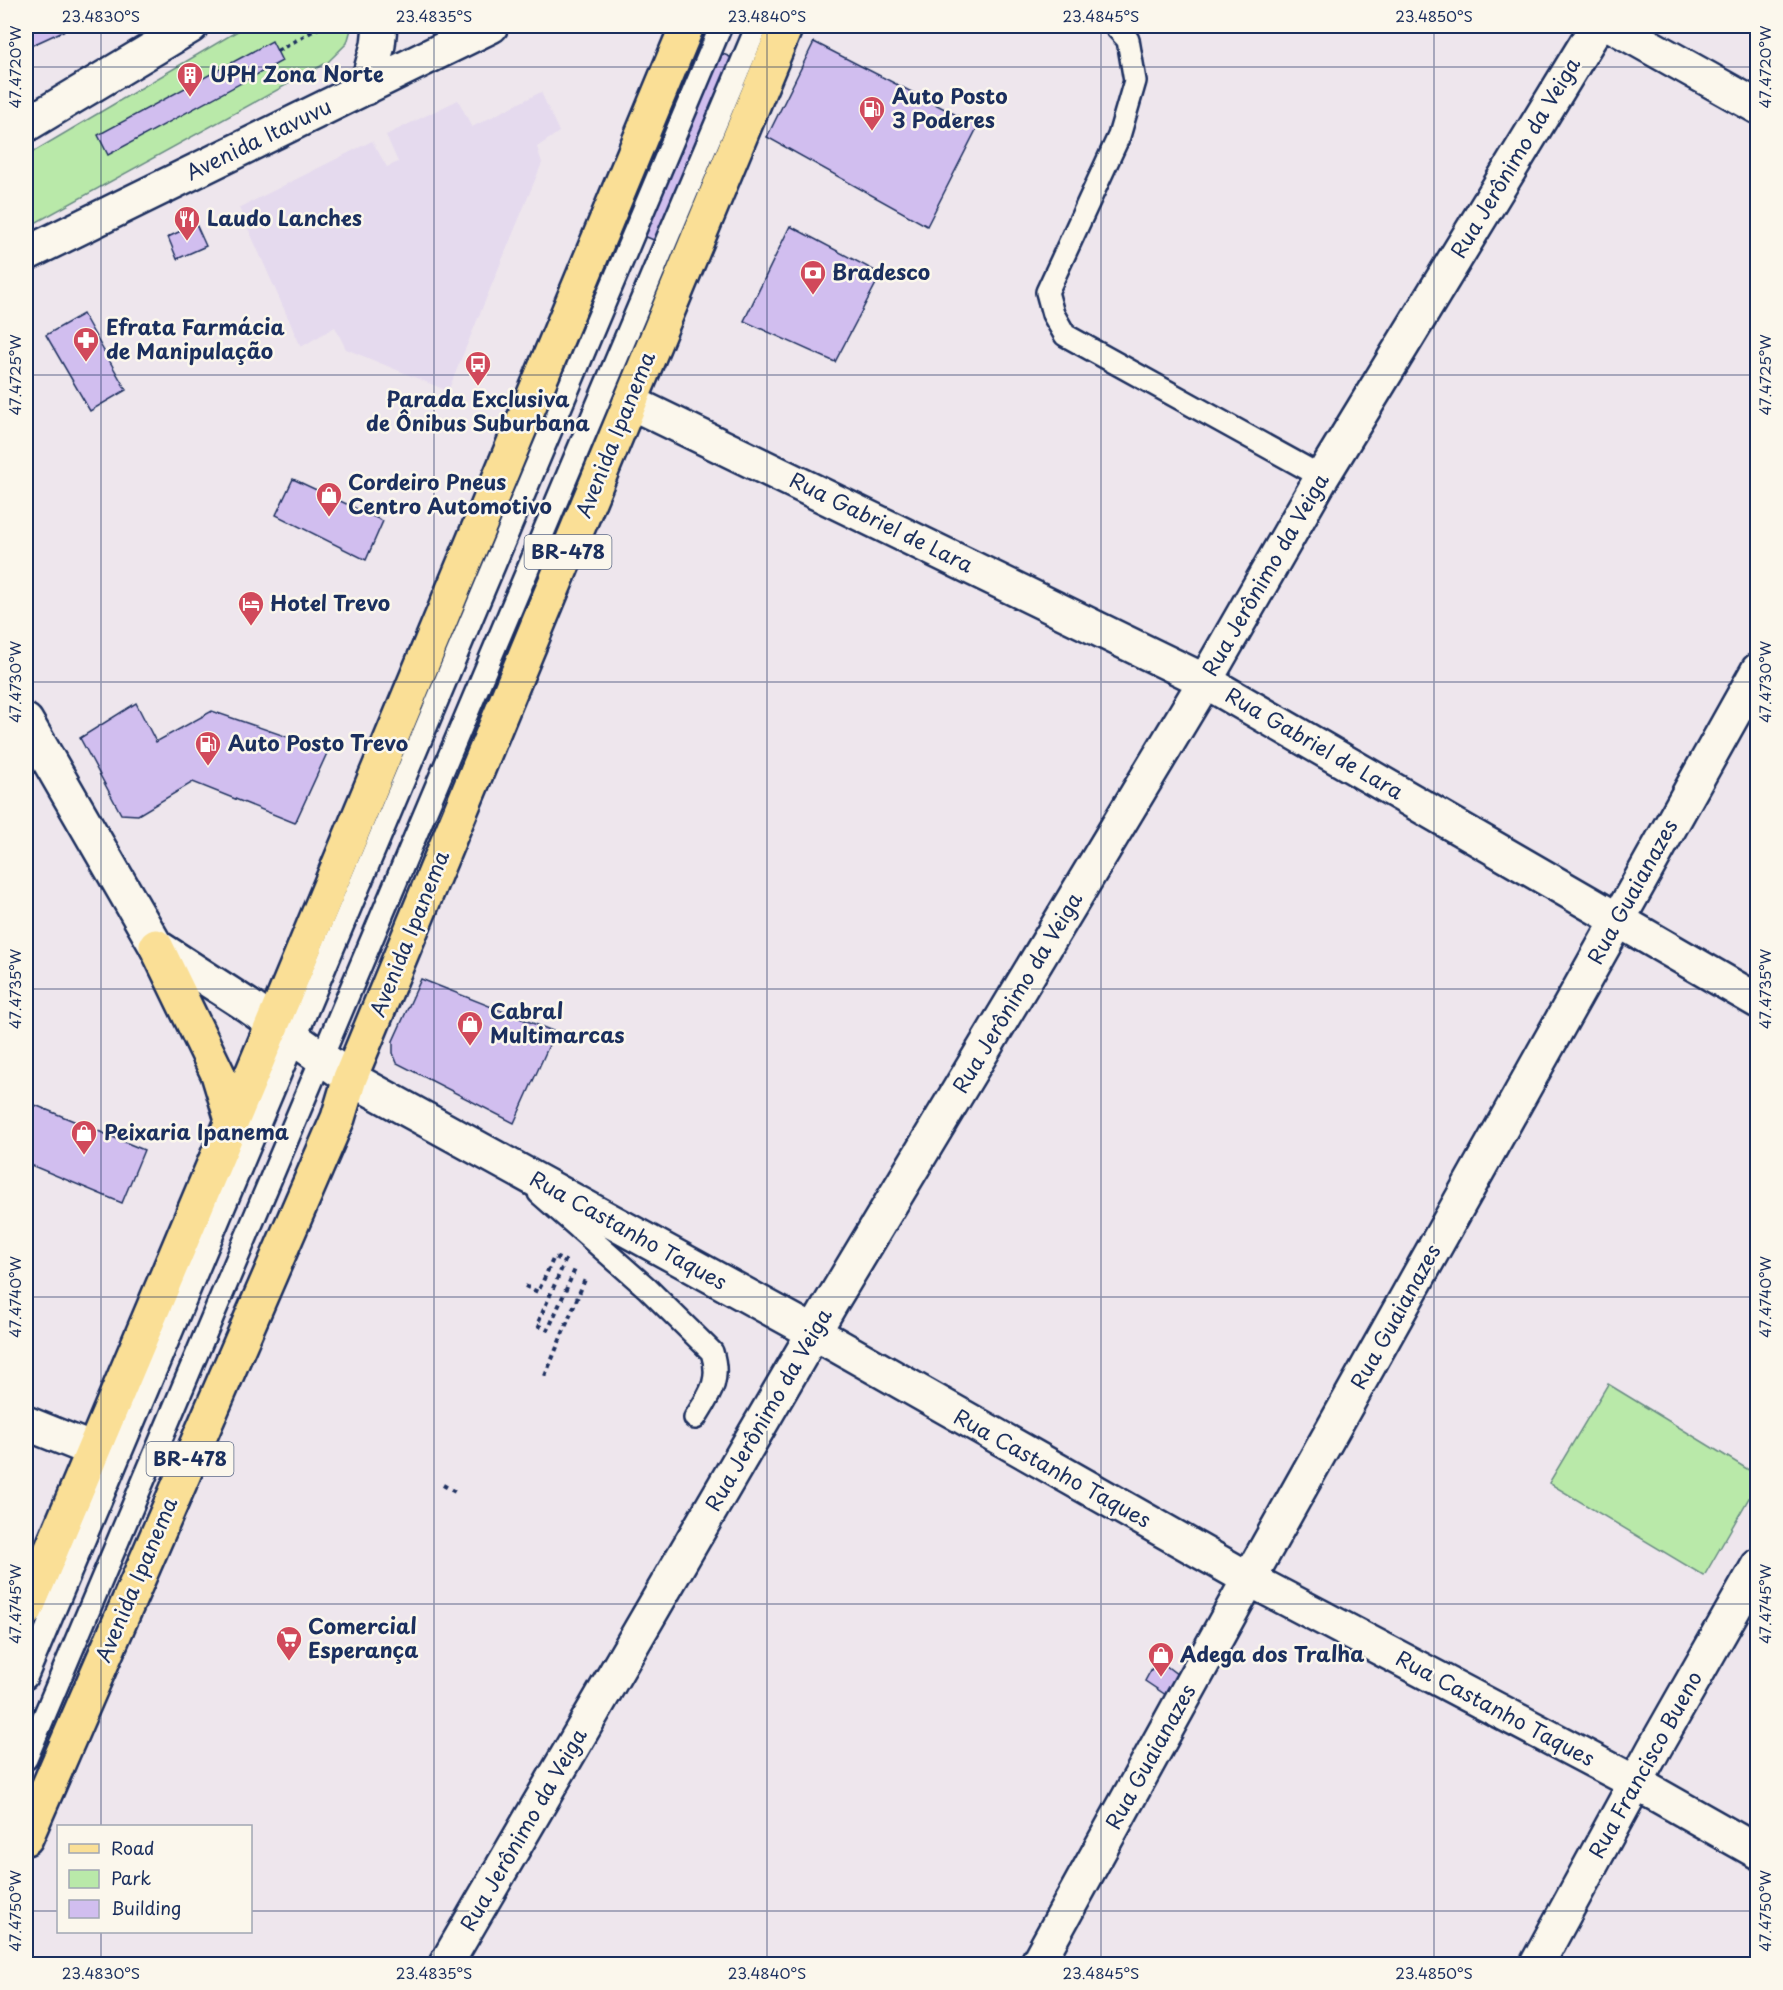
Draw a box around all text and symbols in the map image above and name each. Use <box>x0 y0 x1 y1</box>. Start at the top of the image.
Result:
text: 23.4830°S <box>62 4 140 27</box>
text: 23.4835°S <box>396 4 472 27</box>
text: 23.4840°S <box>728 4 806 27</box>
text: 23.4845°S <box>1063 4 1139 27</box>
text: 23.4850°S <box>1395 4 1473 27</box>
text: 47.4720°W <box>3 25 26 108</box>
text: 47.4720°W <box>1753 25 1776 108</box>
street label: Rua Jerônimo da Veiga <box>1441 50 1588 264</box>
place label: UPH Zona Norte <box>210 57 384 89</box>
building icon: UPH Zona Norte <box>175 60 205 98</box>
place label: Auto Posto 3 Poderes <box>892 79 1007 135</box>
street label: Avenida Itavuvu <box>180 89 336 187</box>
fuel station icon: Auto Posto 3 Poderes <box>857 94 887 132</box>
place label: Laudo Lanches <box>207 201 362 233</box>
restaurant icon: Laudo Lanches <box>172 204 202 242</box>
place label: Bradesco <box>832 255 930 287</box>
bank icon: Bradesco <box>798 258 828 296</box>
place label: Efrata Farmácia de Manipulação <box>106 310 285 366</box>
pharmacy icon: Efrata Farmácia de Manipulação <box>71 325 101 363</box>
text: 47.4725°W <box>3 334 26 416</box>
text: 47.4725°W <box>1753 334 1776 416</box>
street label: Avenida Ipanema <box>566 346 662 522</box>
bus stop icon: Parada Exclusiva de Ônibus Suburbana <box>463 349 493 387</box>
place label: Parada Exclusiva de Ônibus Suburbana <box>366 382 590 438</box>
street label: Rua Gabriel de Lara <box>785 463 980 580</box>
place label: Cordeiro Pneus Centro Automotivo <box>348 465 552 521</box>
street label: Rua Jerônimo da Veiga <box>1193 466 1336 682</box>
shop icon: Cordeiro Pneus Centro Automotivo <box>314 480 344 518</box>
road number: BR-478 <box>524 535 612 569</box>
place label: Hotel Trevo <box>270 586 390 618</box>
hotel icon: Hotel Trevo <box>236 589 266 627</box>
text: 47.4730°W <box>3 640 26 723</box>
text: 47.4730°W <box>1753 640 1776 723</box>
street label: Rua Gabriel de Lara <box>1220 678 1411 807</box>
place label: Auto Posto Trevo <box>228 726 408 758</box>
fuel station icon: Auto Posto Trevo <box>193 729 223 767</box>
street label: Rua Guaianazes <box>1578 813 1684 970</box>
street label: Avenida Ipanema <box>360 845 456 1021</box>
street label: Rua Jerônimo da Veiga <box>943 885 1090 1099</box>
text: 47.4735°W <box>3 948 26 1029</box>
text: 47.4735°W <box>1753 948 1776 1029</box>
place label: Cabral Multimarcas <box>490 994 625 1050</box>
shop icon: Cabral Multimarcas <box>455 1009 485 1047</box>
place label: Peixaria Ipanema <box>104 1115 289 1147</box>
shop icon: Peixaria Ipanema <box>69 1118 99 1156</box>
street label: Rua Castanho Taques <box>524 1162 733 1297</box>
street label: Rua Guaianazes <box>1341 1238 1447 1395</box>
text: 47.4740°W <box>3 1255 26 1338</box>
text: 47.4740°W <box>1753 1255 1776 1338</box>
street label: Rua Jerônimo da Veiga <box>696 1301 839 1517</box>
street label: Rua Castanho Taques <box>948 1400 1157 1535</box>
road number: BR-478 <box>146 1442 234 1476</box>
street label: Avenida Ipanema <box>86 1492 184 1667</box>
text: 47.4745°W <box>3 1563 26 1644</box>
text: 47.4745°W <box>1753 1563 1776 1644</box>
place label: Comercial Esperança <box>308 1609 418 1665</box>
supermarket icon: Comercial Esperança <box>274 1624 304 1662</box>
place label: Adega dos Tralha <box>1179 1637 1364 1669</box>
shop icon: Adega dos Tralha <box>1146 1640 1176 1678</box>
street label: Rua Castanho Taques <box>1391 1641 1601 1773</box>
street label: Rua Francisco Bueno <box>1579 1665 1709 1864</box>
street label: Rua Guaianazes <box>1096 1678 1202 1835</box>
street label: Rua Jerônimo da Veiga <box>451 1721 594 1937</box>
legend <box>57 1825 252 1933</box>
text: Road <box>111 1834 155 1861</box>
text: Park <box>111 1864 151 1891</box>
text: 47.4750°W <box>3 1870 26 1952</box>
text: 47.4750°W <box>1753 1870 1776 1952</box>
text: Building <box>111 1894 181 1921</box>
text: 23.4830°S <box>62 1961 140 1984</box>
text: 23.4835°S <box>396 1961 472 1984</box>
text: 23.4840°S <box>728 1961 806 1984</box>
text: 23.4845°S <box>1063 1961 1139 1984</box>
text: 23.4850°S <box>1395 1961 1473 1984</box>

